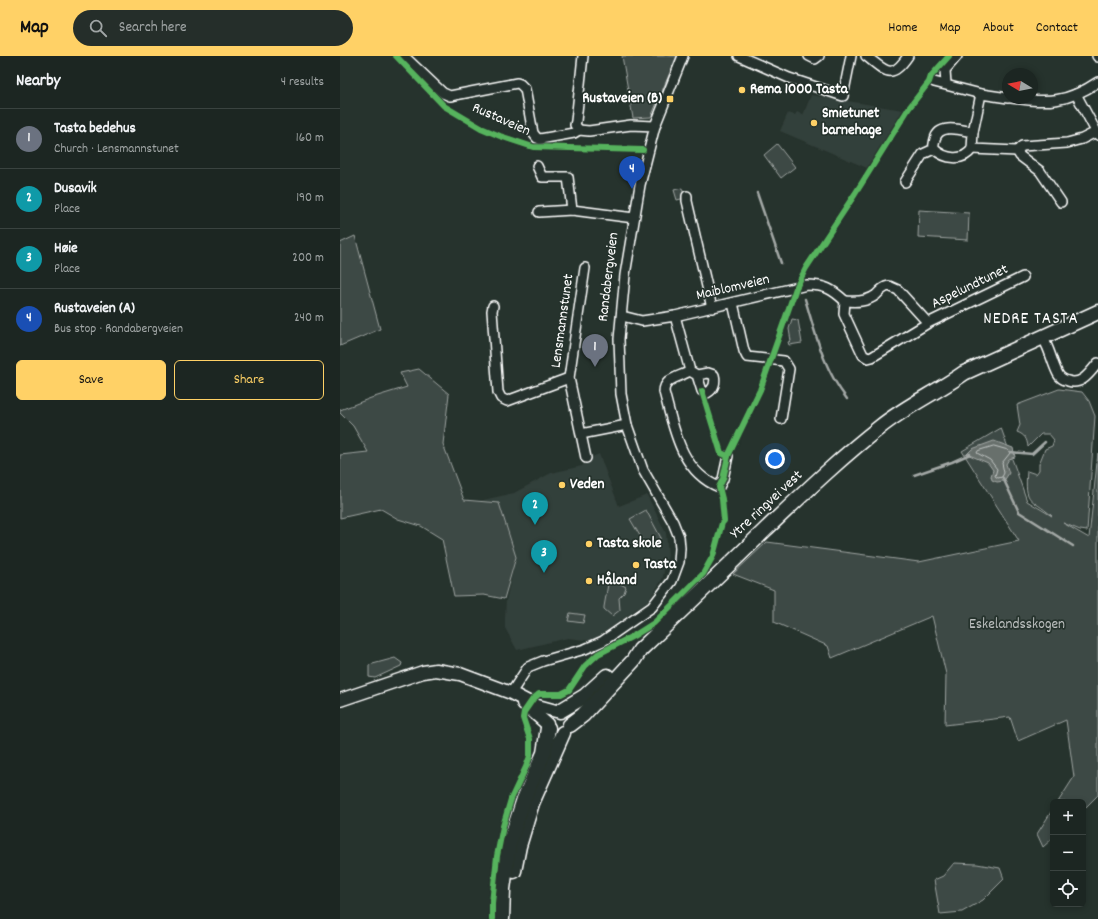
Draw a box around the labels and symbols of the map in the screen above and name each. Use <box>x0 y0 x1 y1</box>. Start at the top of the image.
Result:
north arrow <box>1002 68 1038 104</box>
place label: Rema 1000 Tasta <box>750 79 849 101</box>
marker: Rema 1000 Tasta <box>737 85 747 95</box>
place label: Rustaveien (B) <box>582 88 662 110</box>
marker: Rustaveien (B) <box>665 94 675 104</box>
street label: Rustaveien <box>468 97 534 143</box>
place label: Smietunet barnehage <box>822 103 882 142</box>
marker: Smietunet barnehage <box>809 118 819 128</box>
pin: 4 <box>619 156 645 189</box>
street label: Randabergveien <box>593 231 625 323</box>
street label: Aspelundtunet <box>928 259 1013 315</box>
street label: Maiblomveien <box>694 269 772 307</box>
street label: Lensmannstunet <box>546 272 581 369</box>
district label: NEDRE TASTA <box>983 308 1079 332</box>
pin: 1 <box>582 334 608 367</box>
your location <box>765 449 785 469</box>
street label: Ytre ringvei vest <box>726 465 809 544</box>
place label: Veden <box>570 474 604 496</box>
marker: Veden <box>557 480 567 490</box>
pin: 2 <box>522 492 548 525</box>
place label: Tasta skole <box>597 533 662 555</box>
marker: Tasta skole <box>584 539 594 549</box>
pin: 3 <box>531 540 557 573</box>
place label: Tasta <box>644 554 677 576</box>
marker: Tasta <box>631 560 641 570</box>
place label: Håland <box>597 570 637 592</box>
marker: Håland <box>584 576 594 586</box>
park label: Eskelandsskogen <box>969 614 1065 636</box>

